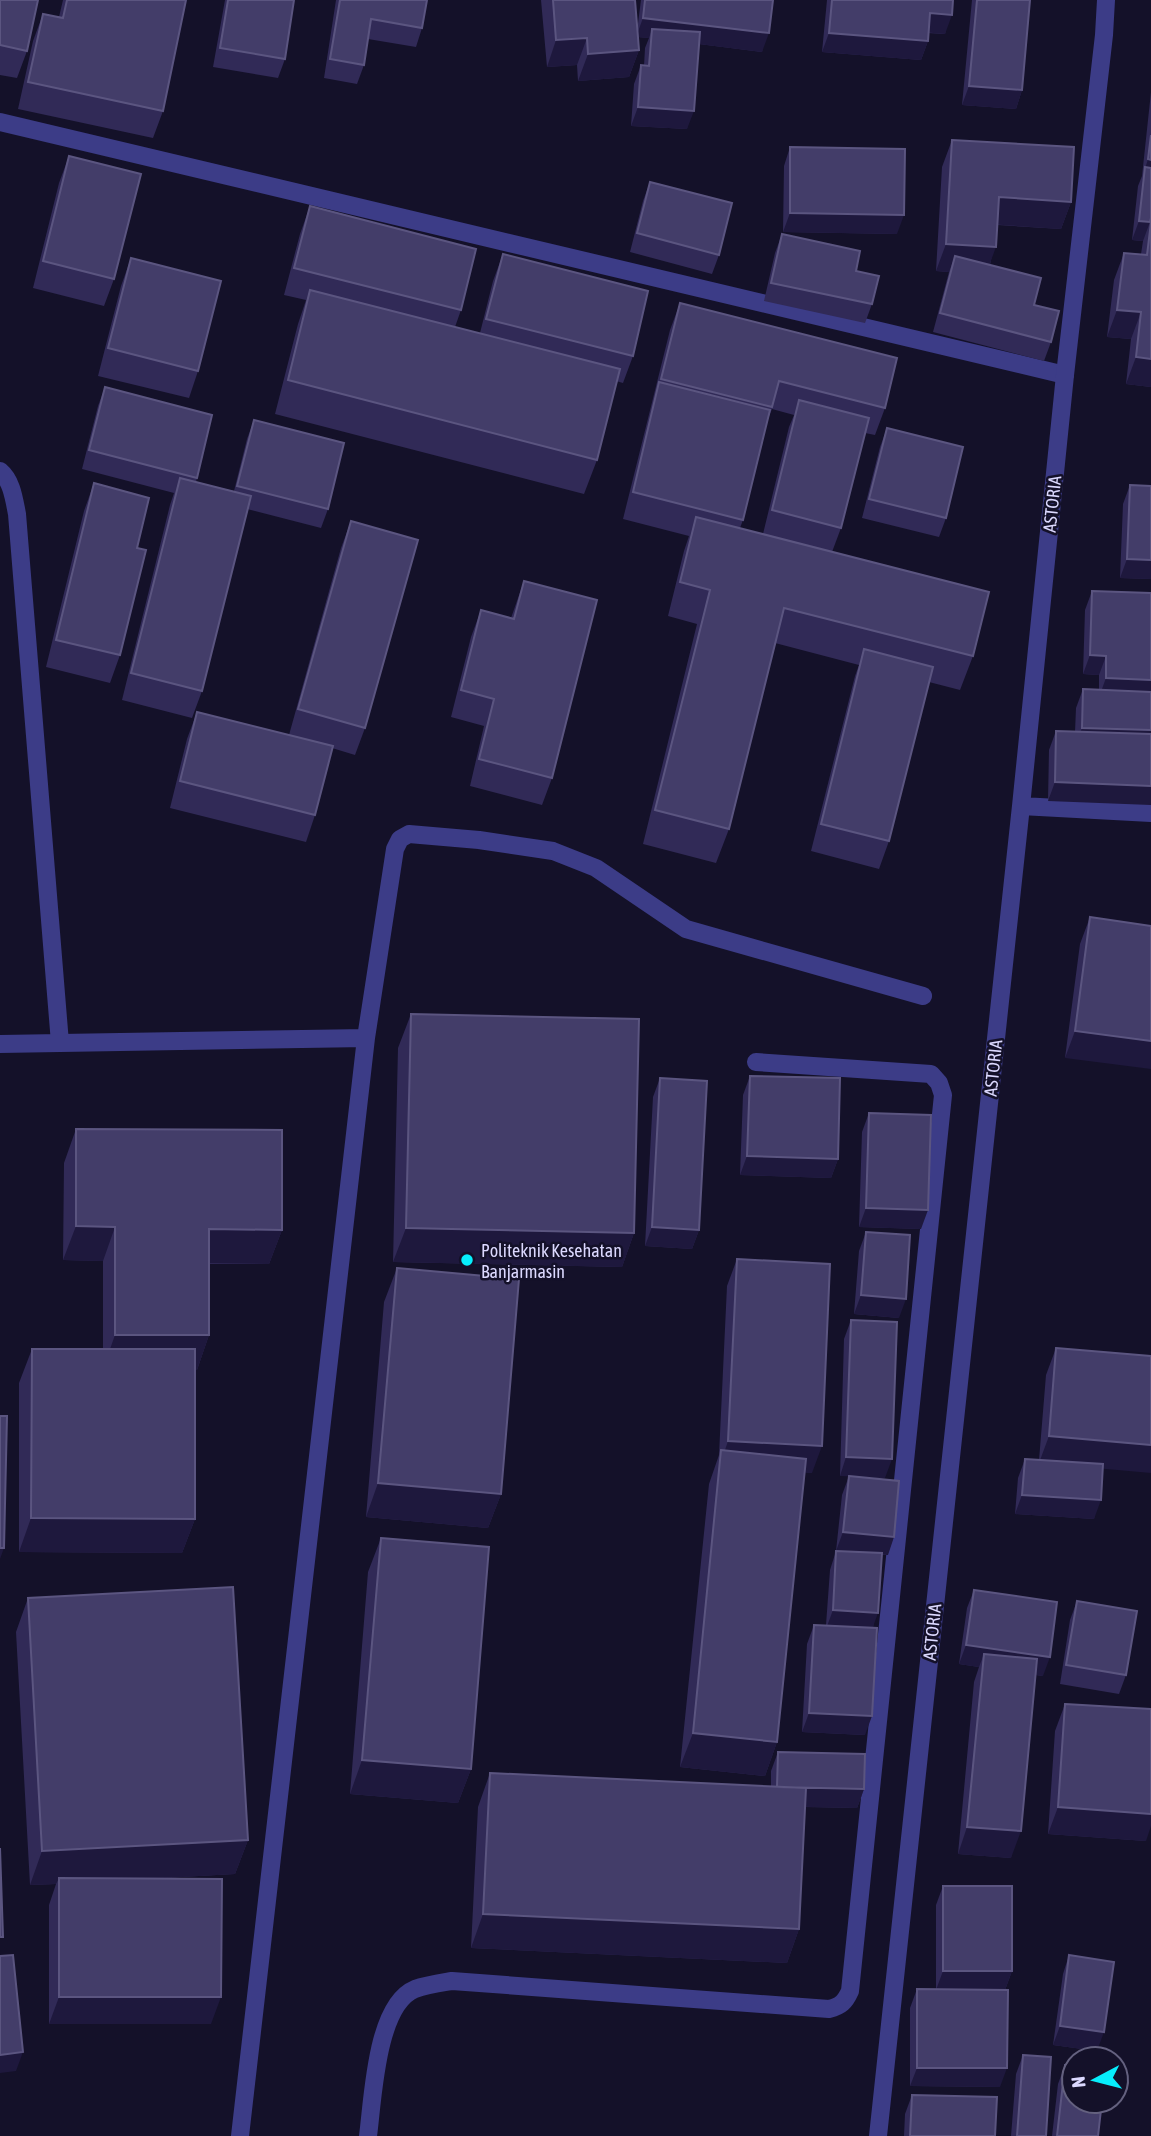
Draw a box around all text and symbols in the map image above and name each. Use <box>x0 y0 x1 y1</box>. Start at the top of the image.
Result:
street label: ASTORIA <box>1039 474 1065 533</box>
street label: ASTORIA <box>980 1038 1006 1097</box>
place label: Politeknik Kesehatan Banjarmasin <box>481 1240 622 1282</box>
marker: Politeknik Kesehatan Banjarmasin <box>459 1252 475 1268</box>
street label: ASTORIA <box>919 1602 945 1661</box>
north arrow <box>1060 2045 1130 2115</box>
text: N <box>1067 2075 1090 2089</box>

